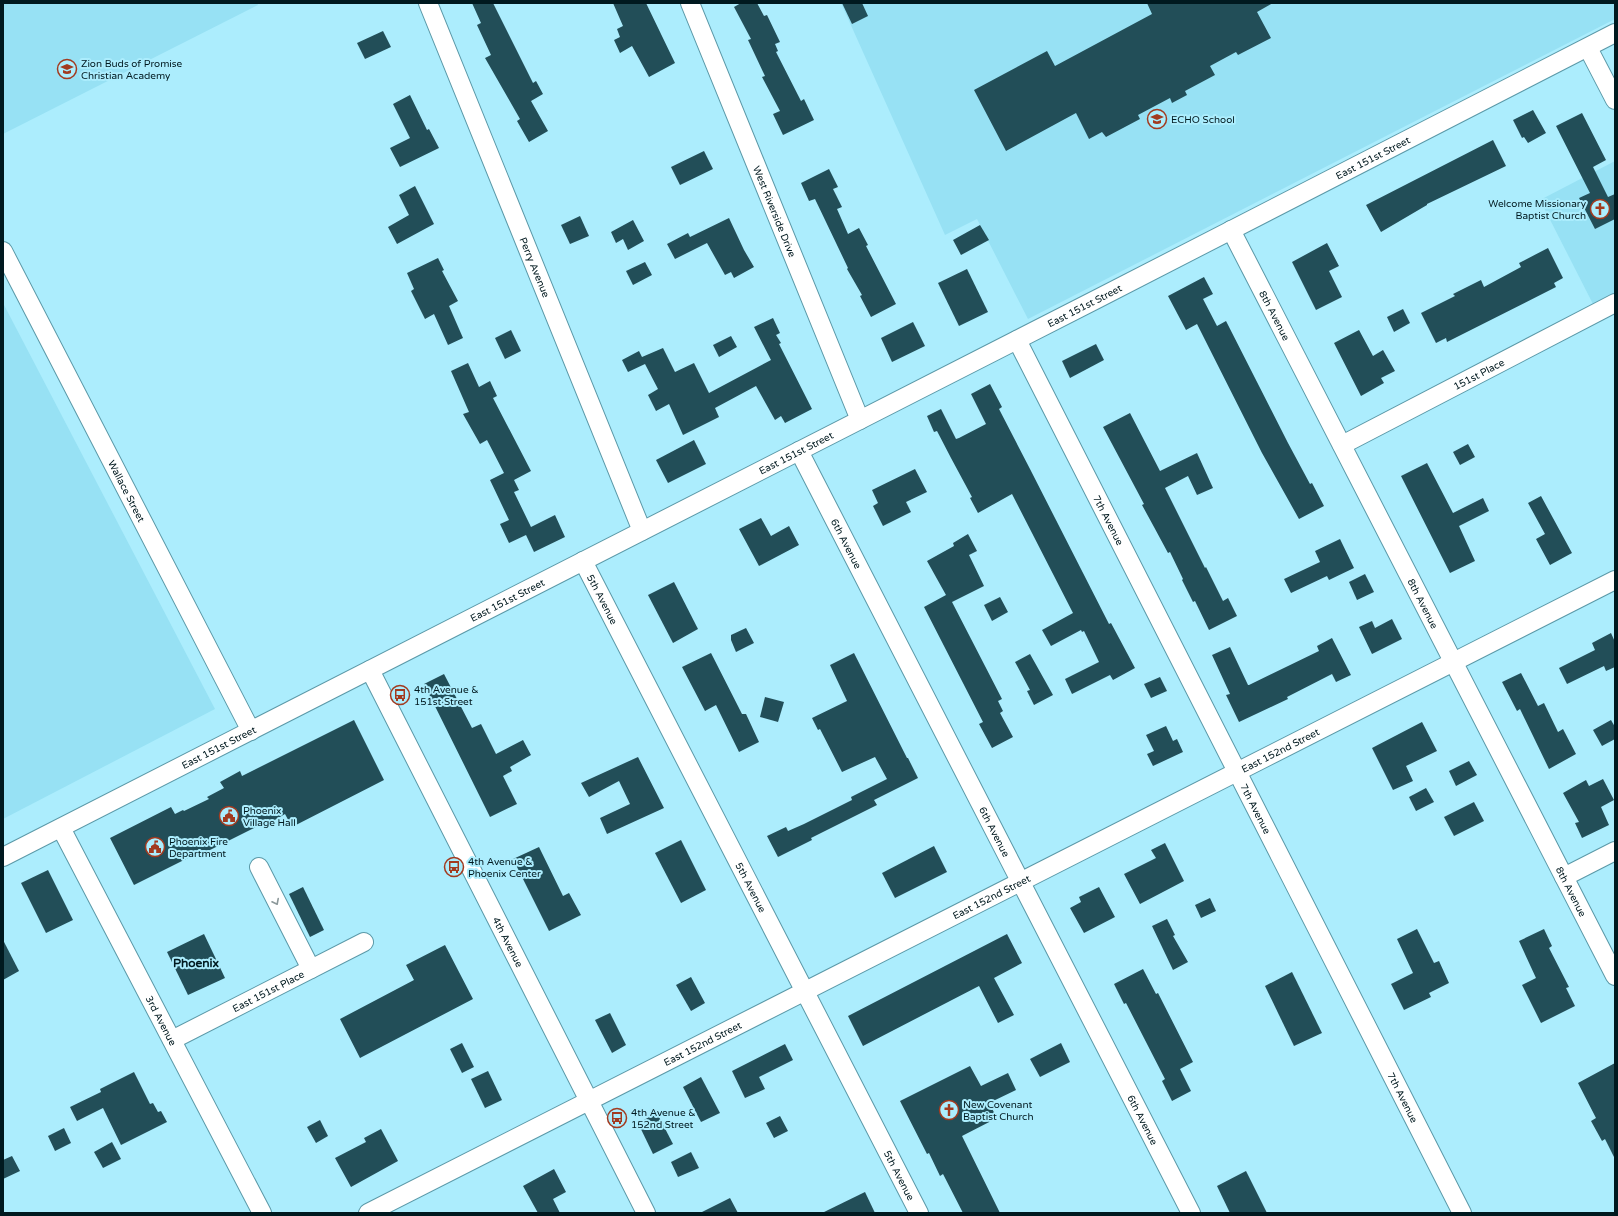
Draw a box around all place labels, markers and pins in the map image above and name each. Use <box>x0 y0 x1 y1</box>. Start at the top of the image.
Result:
school or university icon: Zion Buds of Promise Christian Academy <box>56 58 78 80</box>
place label: Zion Buds of Promise Christian Academy <box>81 58 183 82</box>
school or university icon: ECHO School <box>1146 108 1168 130</box>
place label: ECHO School <box>1171 114 1235 126</box>
place label: Welcome Missionary Baptist Church <box>1488 198 1587 222</box>
church icon: Welcome Missionary Baptist Church <box>1589 198 1611 220</box>
bus stop icon: 4th Avenue & 151st Street <box>389 684 411 706</box>
place label: 4th Avenue & 151st Street <box>414 684 479 708</box>
public building icon: Phoenix Village Hall <box>218 805 240 827</box>
place label: Phoenix Village Hall <box>243 805 296 829</box>
public building icon: Phoenix Fire Department <box>144 836 166 858</box>
place label: Phoenix Fire Department <box>169 836 228 860</box>
bus stop icon: 4th Avenue & Phoenix Center <box>443 856 465 878</box>
place label: 4th Avenue & Phoenix Center <box>468 856 541 880</box>
church icon: New Covenant Baptist Church <box>938 1099 960 1121</box>
place label: New Covenant Baptist Church <box>963 1099 1034 1123</box>
bus stop icon: 4th Avenue & 152nd Street <box>606 1107 628 1129</box>
place label: 4th Avenue & 152nd Street <box>631 1107 696 1131</box>

